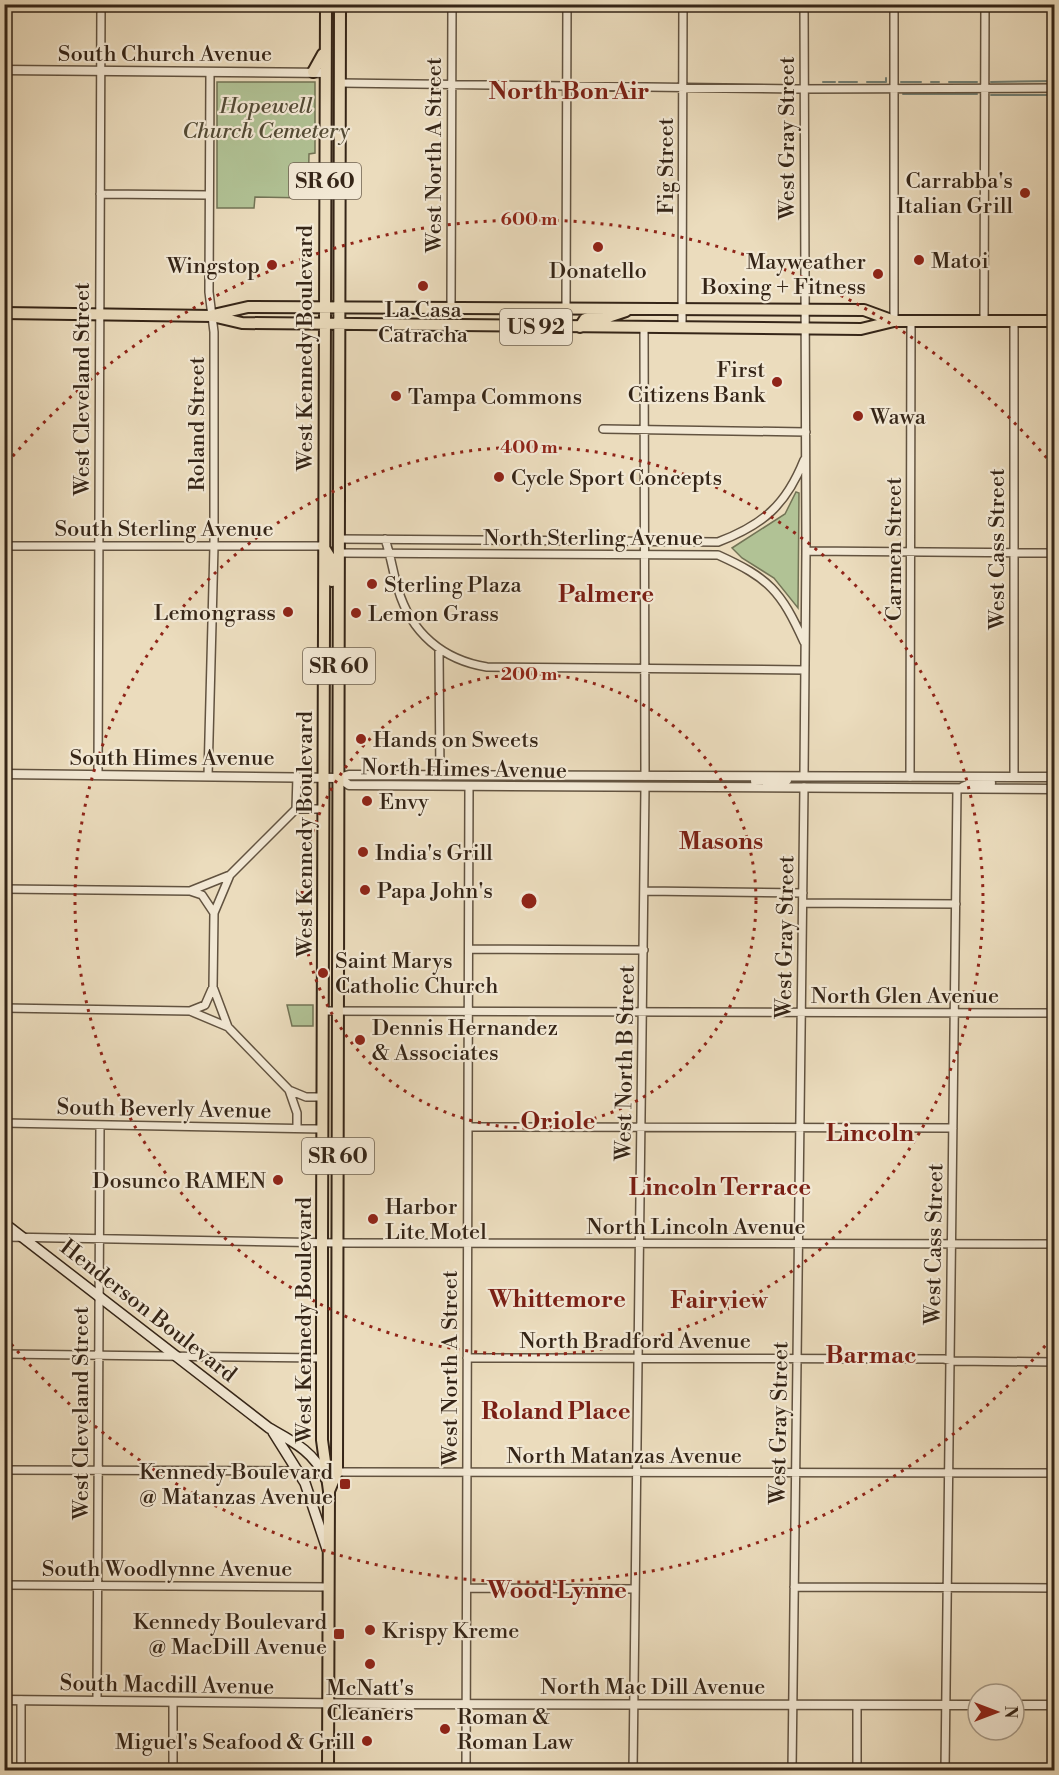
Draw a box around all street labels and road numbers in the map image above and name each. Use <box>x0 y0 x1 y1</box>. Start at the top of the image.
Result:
street label: South Church Avenue <box>58 41 272 68</box>
street label: West Gray Street <box>774 56 801 221</box>
street label: West North A Street <box>421 57 448 254</box>
street label: Fig Street <box>653 117 680 215</box>
road number: SR 60 <box>289 163 361 199</box>
street label: West Kennedy Boulevard <box>292 225 319 472</box>
street label: West Cleveland Street <box>69 282 96 497</box>
road number: US 92 <box>500 309 572 345</box>
street label: Roland Street <box>184 356 211 491</box>
street label: West Cass Street <box>984 468 1011 631</box>
street label: Carmen Street <box>881 477 908 621</box>
street label: South Sterling Avenue <box>54 516 274 543</box>
street label: North Sterling Avenue <box>483 525 703 552</box>
road number: SR 60 <box>303 648 375 684</box>
street label: West Kennedy Boulevard <box>292 711 319 958</box>
street label: South Himes Avenue <box>69 745 275 772</box>
street label: North Himes Avenue <box>361 754 567 785</box>
street label: West Gray Street <box>771 855 800 1020</box>
street label: West North B Street <box>610 965 641 1162</box>
street label: North Glen Avenue <box>811 983 999 1010</box>
street label: South Beverly Avenue <box>56 1094 272 1125</box>
road number: SR 60 <box>302 1138 374 1174</box>
street label: West Cass Street <box>920 1163 949 1326</box>
street label: West Kennedy Boulevard <box>291 1197 318 1444</box>
street label: North Lincoln Avenue <box>586 1214 806 1241</box>
street label: Henderson Boulevard <box>55 1234 242 1389</box>
street label: West North A Street <box>437 1270 464 1467</box>
street label: West Cleveland Street <box>68 1306 95 1521</box>
street label: North Bradford Avenue <box>519 1328 751 1355</box>
street label: West Gray Street <box>765 1341 794 1506</box>
street label: North Matanzas Avenue <box>506 1443 742 1470</box>
street label: South Woodlynne Avenue <box>42 1556 292 1583</box>
street label: South Macdill Avenue <box>59 1670 275 1701</box>
street label: North Mac Dill Avenue <box>541 1674 765 1701</box>

